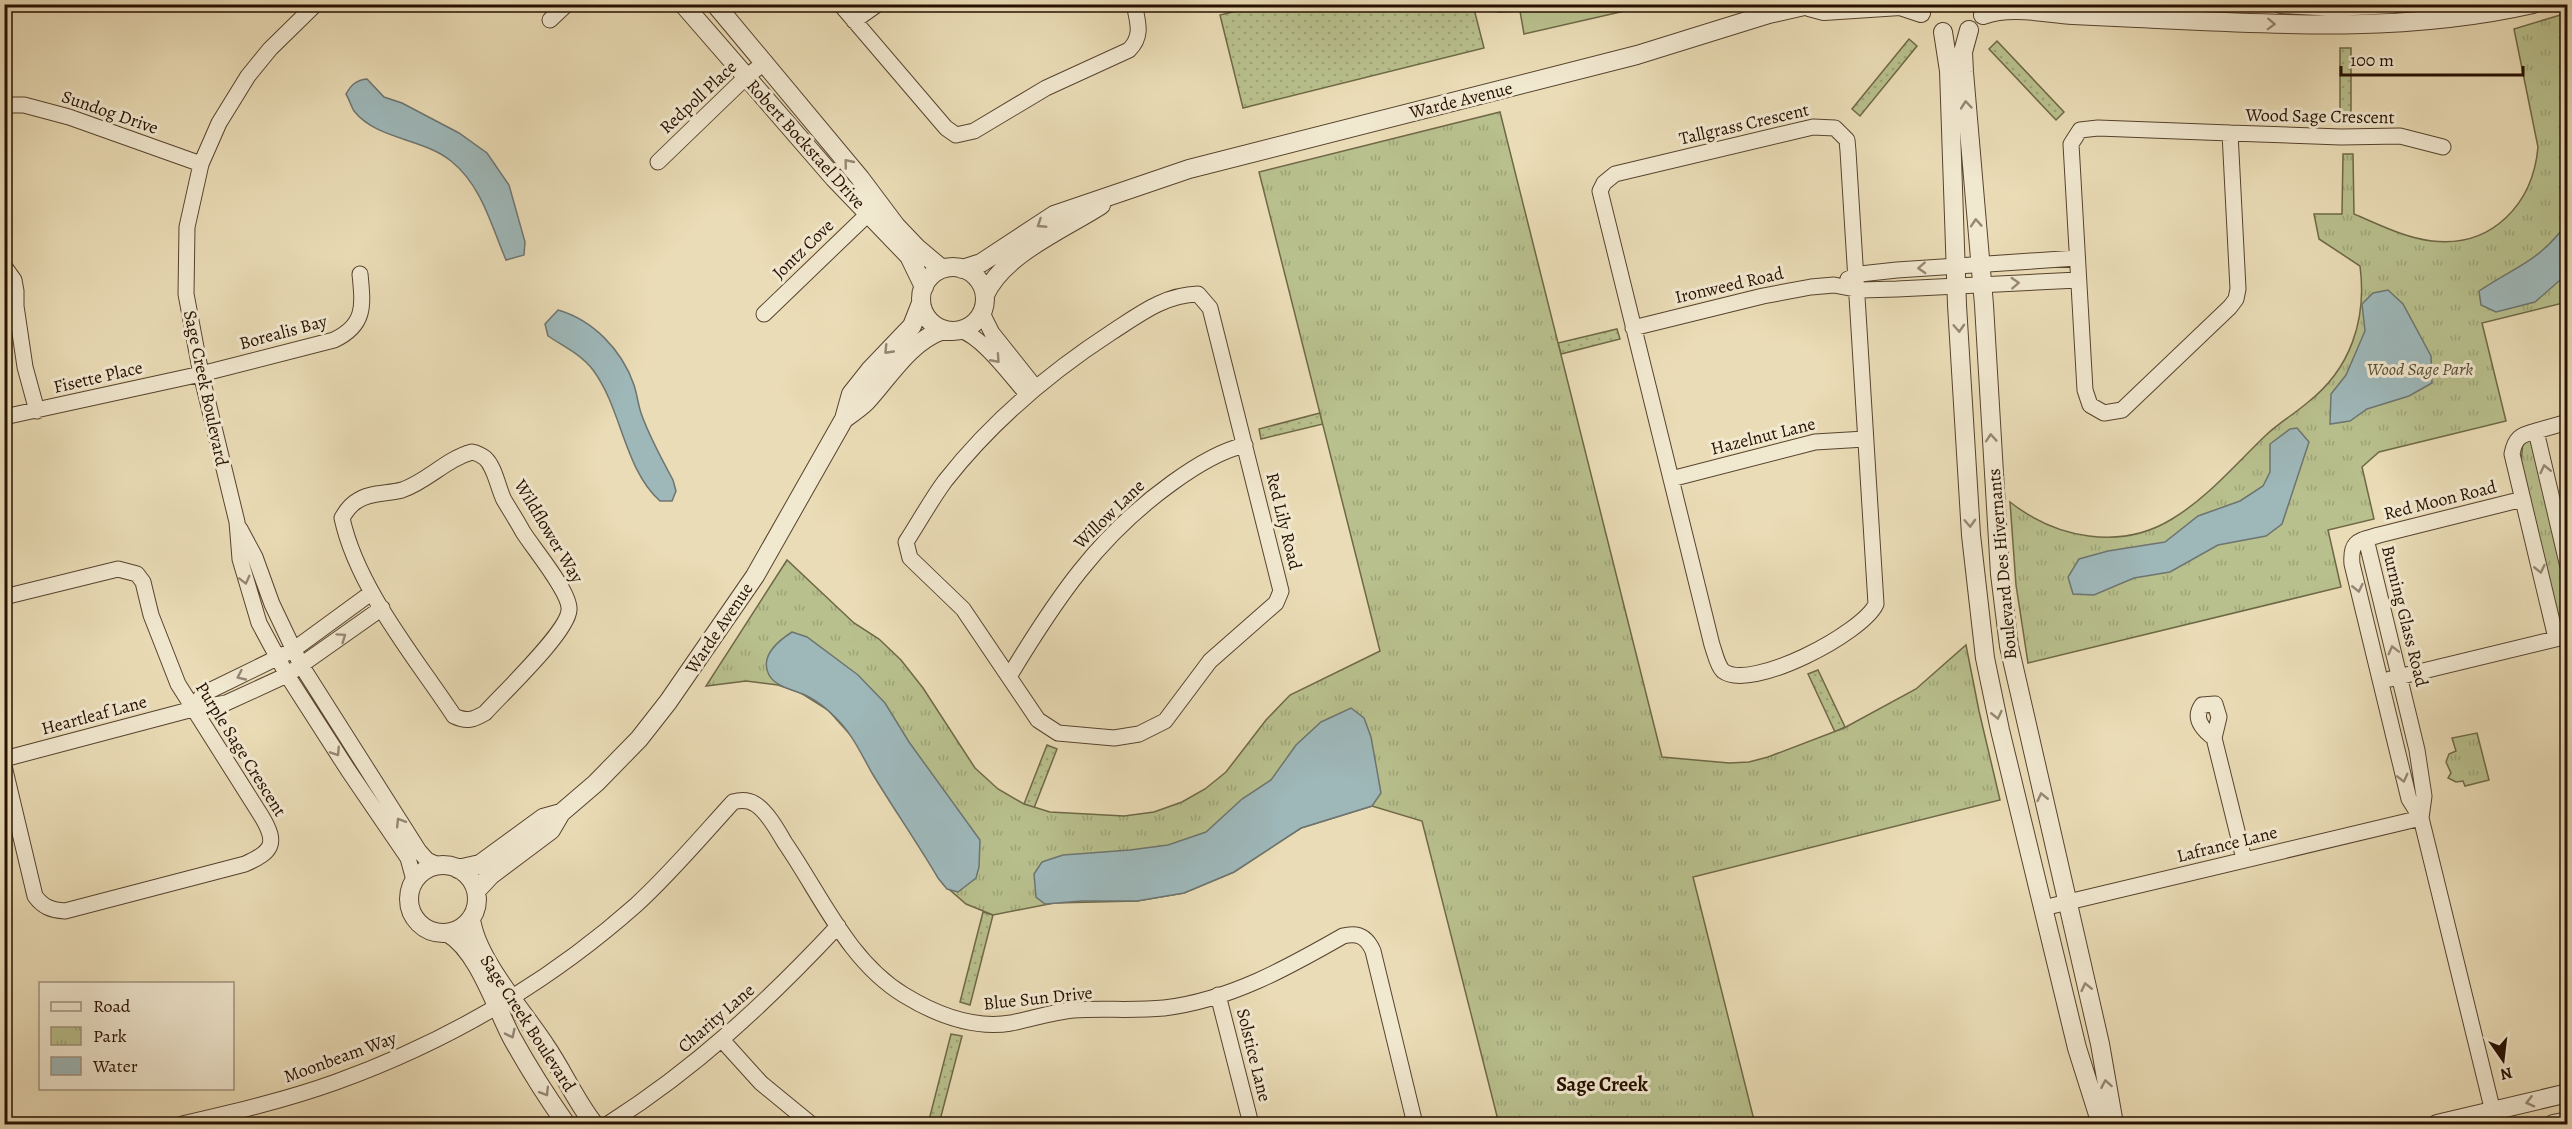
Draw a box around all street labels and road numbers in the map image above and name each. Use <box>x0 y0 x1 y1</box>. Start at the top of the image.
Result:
street label: Redpoll Place <box>654 55 742 139</box>
street label: Robert Bockstael Drive <box>741 74 871 214</box>
street label: Warde Avenue <box>1406 76 1515 125</box>
street label: Sundog Drive <box>58 84 162 140</box>
street label: Tallgrass Crescent <box>1677 97 1811 151</box>
street label: Wood Sage Crescent <box>2244 103 2395 129</box>
street label: Jontz Cove <box>767 214 839 284</box>
street label: Ironweed Road <box>1672 261 1786 309</box>
street label: Sage Creek Boulevard <box>178 308 234 468</box>
street label: Borealis Bay <box>237 309 330 355</box>
street label: Fisette Place <box>51 355 145 399</box>
street label: Hazelnut Lane <box>1708 411 1818 461</box>
street label: Boulevard Des Hivernants <box>1982 467 2022 661</box>
street label: Red Lily Road <box>1260 470 1308 572</box>
street label: Wildflower Way <box>508 474 590 588</box>
street label: Willow Lane <box>1067 474 1150 555</box>
street label: Red Moon Road <box>2381 474 2499 526</box>
street label: Burning Glass Road <box>2376 543 2434 690</box>
street label: Warde Avenue <box>679 578 758 679</box>
street label: Purple Sage Crescent <box>190 677 292 821</box>
street label: Heartleaf Lane <box>39 689 149 741</box>
street label: Lafrance Lane <box>2174 820 2280 868</box>
street label: Sage Creek Boulevard <box>475 950 581 1096</box>
street label: Charity Lane <box>673 978 759 1058</box>
street label: Blue Sun Drive <box>982 980 1094 1016</box>
street label: Solstice Lane <box>1231 1006 1277 1104</box>
street label: Moonbeam Way <box>280 1025 401 1088</box>

